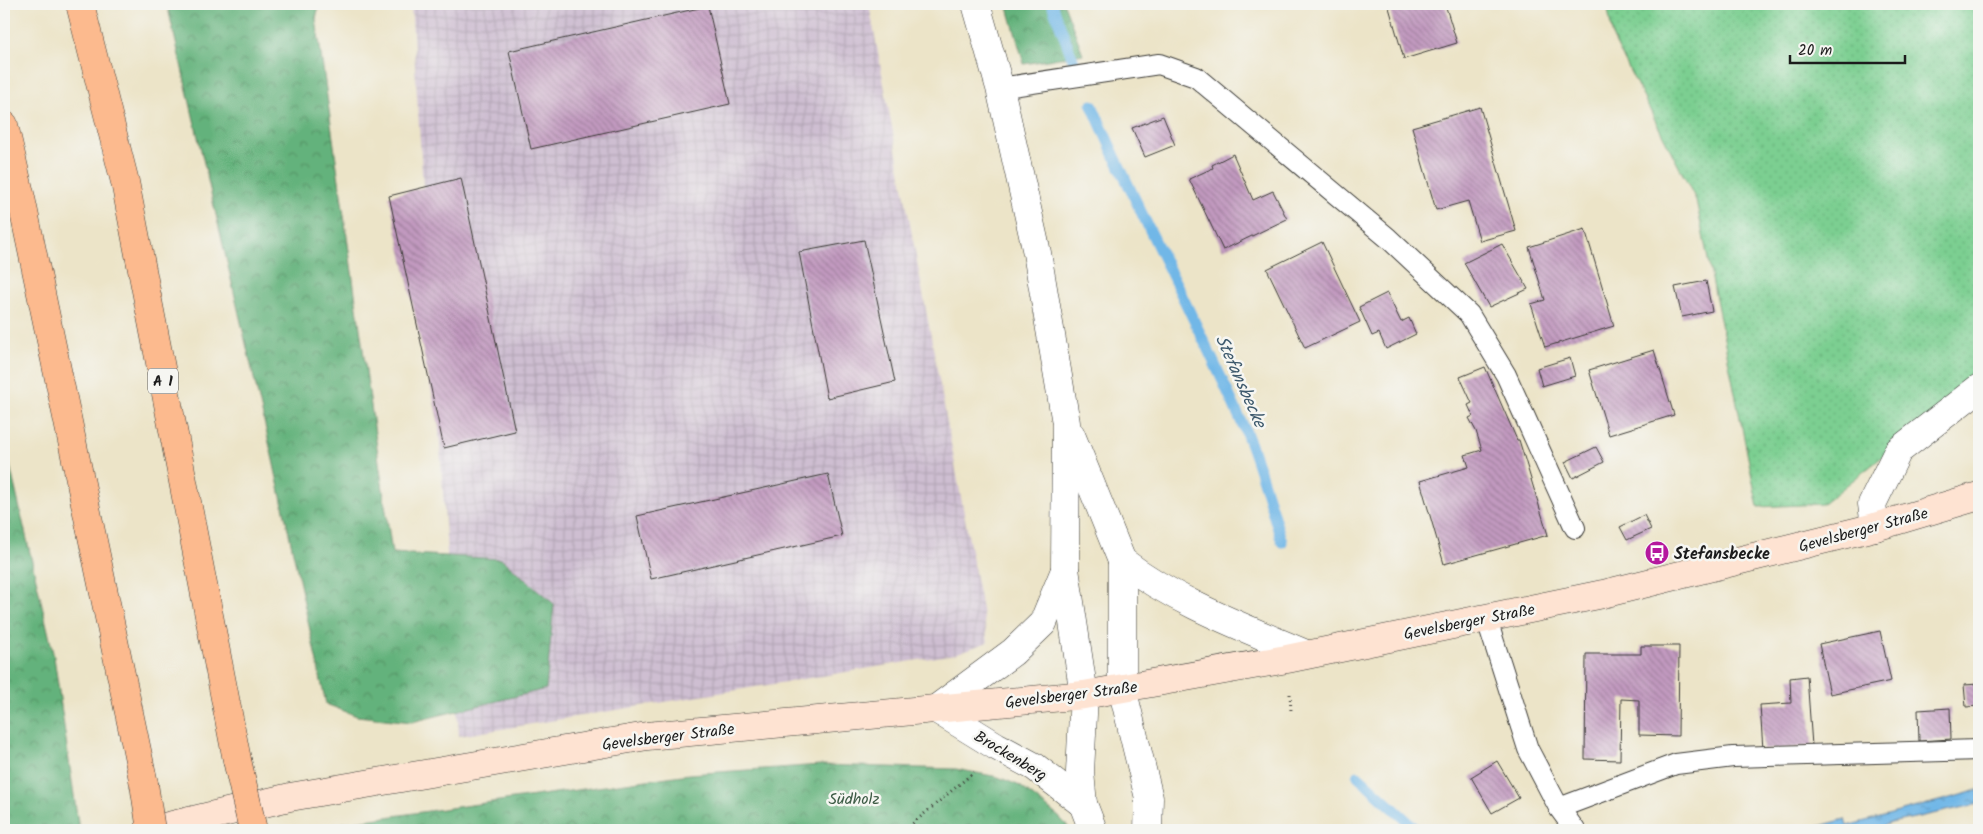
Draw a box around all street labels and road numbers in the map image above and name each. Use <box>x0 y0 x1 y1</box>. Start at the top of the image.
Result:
road number: A 1 <box>148 368 178 394</box>
street label: Gevelsberger Straße <box>1796 501 1931 560</box>
street label: Gevelsberger Straße <box>1402 598 1537 647</box>
street label: Gevelsberger Straße <box>1004 675 1139 716</box>
street label: Gevelsberger Straße <box>601 717 736 758</box>
street label: Brockenberg <box>969 725 1052 788</box>

